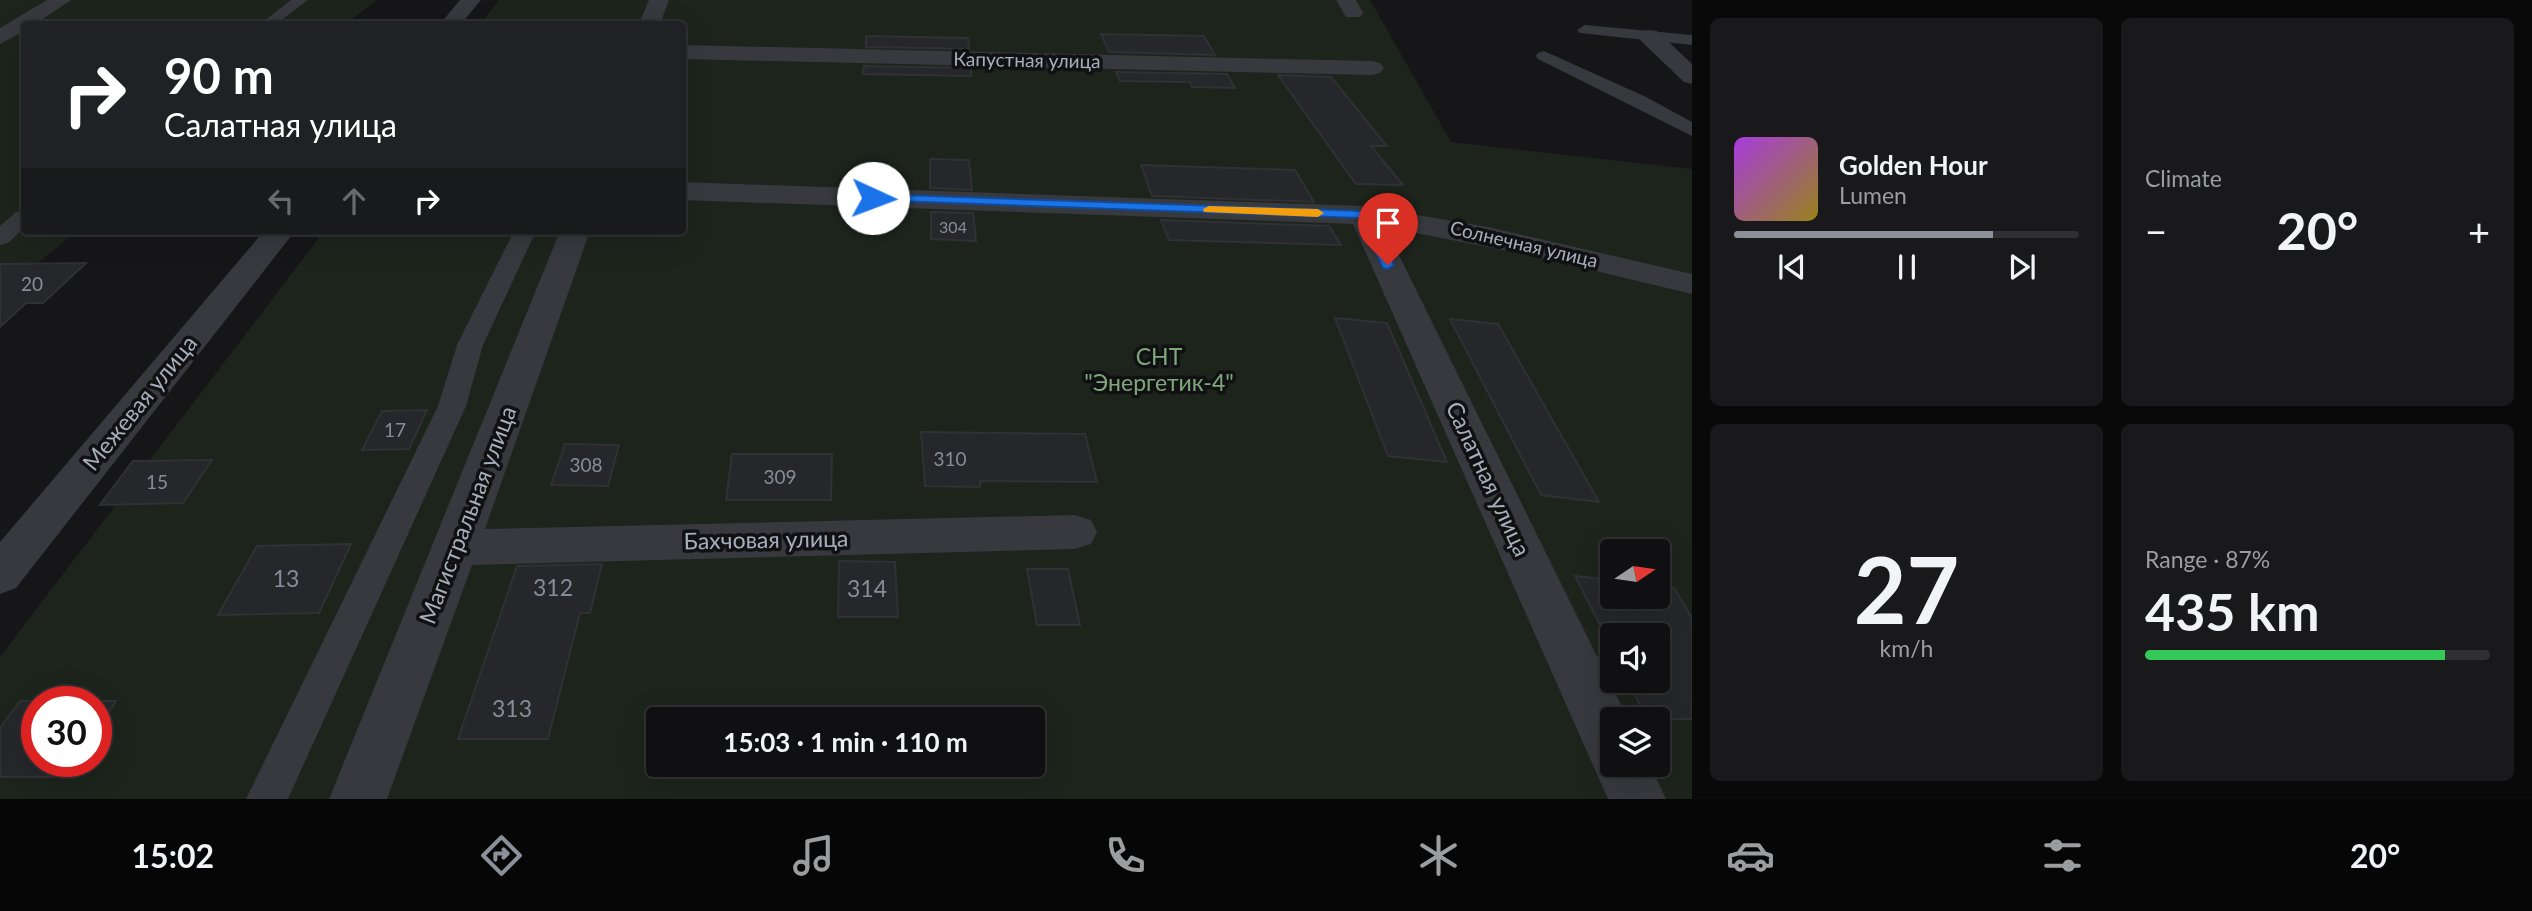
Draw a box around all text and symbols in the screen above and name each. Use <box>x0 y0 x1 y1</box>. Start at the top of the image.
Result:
text: 90 m <box>164 46 274 104</box>
street label: Капустная улица <box>953 47 1101 72</box>
icon: right <box>49 49 140 140</box>
text: Салатная улица <box>164 105 397 144</box>
text: Golden Hour <box>1839 149 1988 181</box>
position arrow <box>836 161 910 235</box>
text: Climate <box>2145 164 2222 192</box>
text: Lumen <box>1839 181 1907 209</box>
icon: left <box>262 182 300 220</box>
icon: ahead <box>335 182 373 220</box>
icon: right <box>408 182 446 220</box>
pin <box>1358 193 1418 265</box>
text: 20° <box>2277 199 2358 261</box>
icon: arrive <box>1369 204 1407 242</box>
text: − <box>2145 208 2167 254</box>
text: + <box>2468 208 2490 254</box>
street label: Солнечная улица <box>1448 215 1600 272</box>
house number: 304 <box>939 217 967 236</box>
icon: previous <box>1773 248 1811 286</box>
icon: pause <box>1888 248 1926 286</box>
icon: next <box>2003 248 2041 286</box>
house number: 20 <box>21 272 43 295</box>
street label: Межевая улица <box>76 329 202 476</box>
park label: СНТ "Энергетик-4" <box>1084 342 1234 396</box>
street label: Салатная улица <box>1441 397 1537 560</box>
street label: Магистральная улица <box>413 402 522 627</box>
house number: 17 <box>384 418 406 441</box>
house number: 310 <box>933 447 967 470</box>
house number: 308 <box>569 453 603 476</box>
house number: 309 <box>763 465 797 488</box>
house number: 15 <box>146 470 168 493</box>
street label: Бахчовая улица <box>683 524 849 554</box>
text: 27 <box>1854 534 1959 643</box>
north arrow <box>1600 539 1670 609</box>
map controls <box>1600 539 1670 777</box>
text: Range · 87% <box>2145 545 2270 573</box>
house number: 13 <box>273 564 299 592</box>
house number: 312 <box>533 573 573 601</box>
house number: 314 <box>847 574 887 602</box>
text: 435 km <box>2145 580 2319 642</box>
button: sound <box>1600 623 1670 693</box>
text: km/h <box>1880 634 1933 662</box>
speed limit sign: 30 <box>21 686 112 777</box>
house number: 313 <box>492 694 532 722</box>
button: layers <box>1600 707 1670 777</box>
text: 15:03 · 1 min · 110 m <box>723 726 968 758</box>
icon: directions <box>477 831 526 880</box>
icon: music <box>789 831 838 880</box>
icon: phone <box>1101 831 1150 880</box>
icon: climate <box>1414 831 1463 880</box>
icon: car <box>1726 831 1775 880</box>
icon: filters <box>2038 831 2087 880</box>
text: 15:02 <box>132 836 214 875</box>
text: 20° <box>2350 836 2400 875</box>

